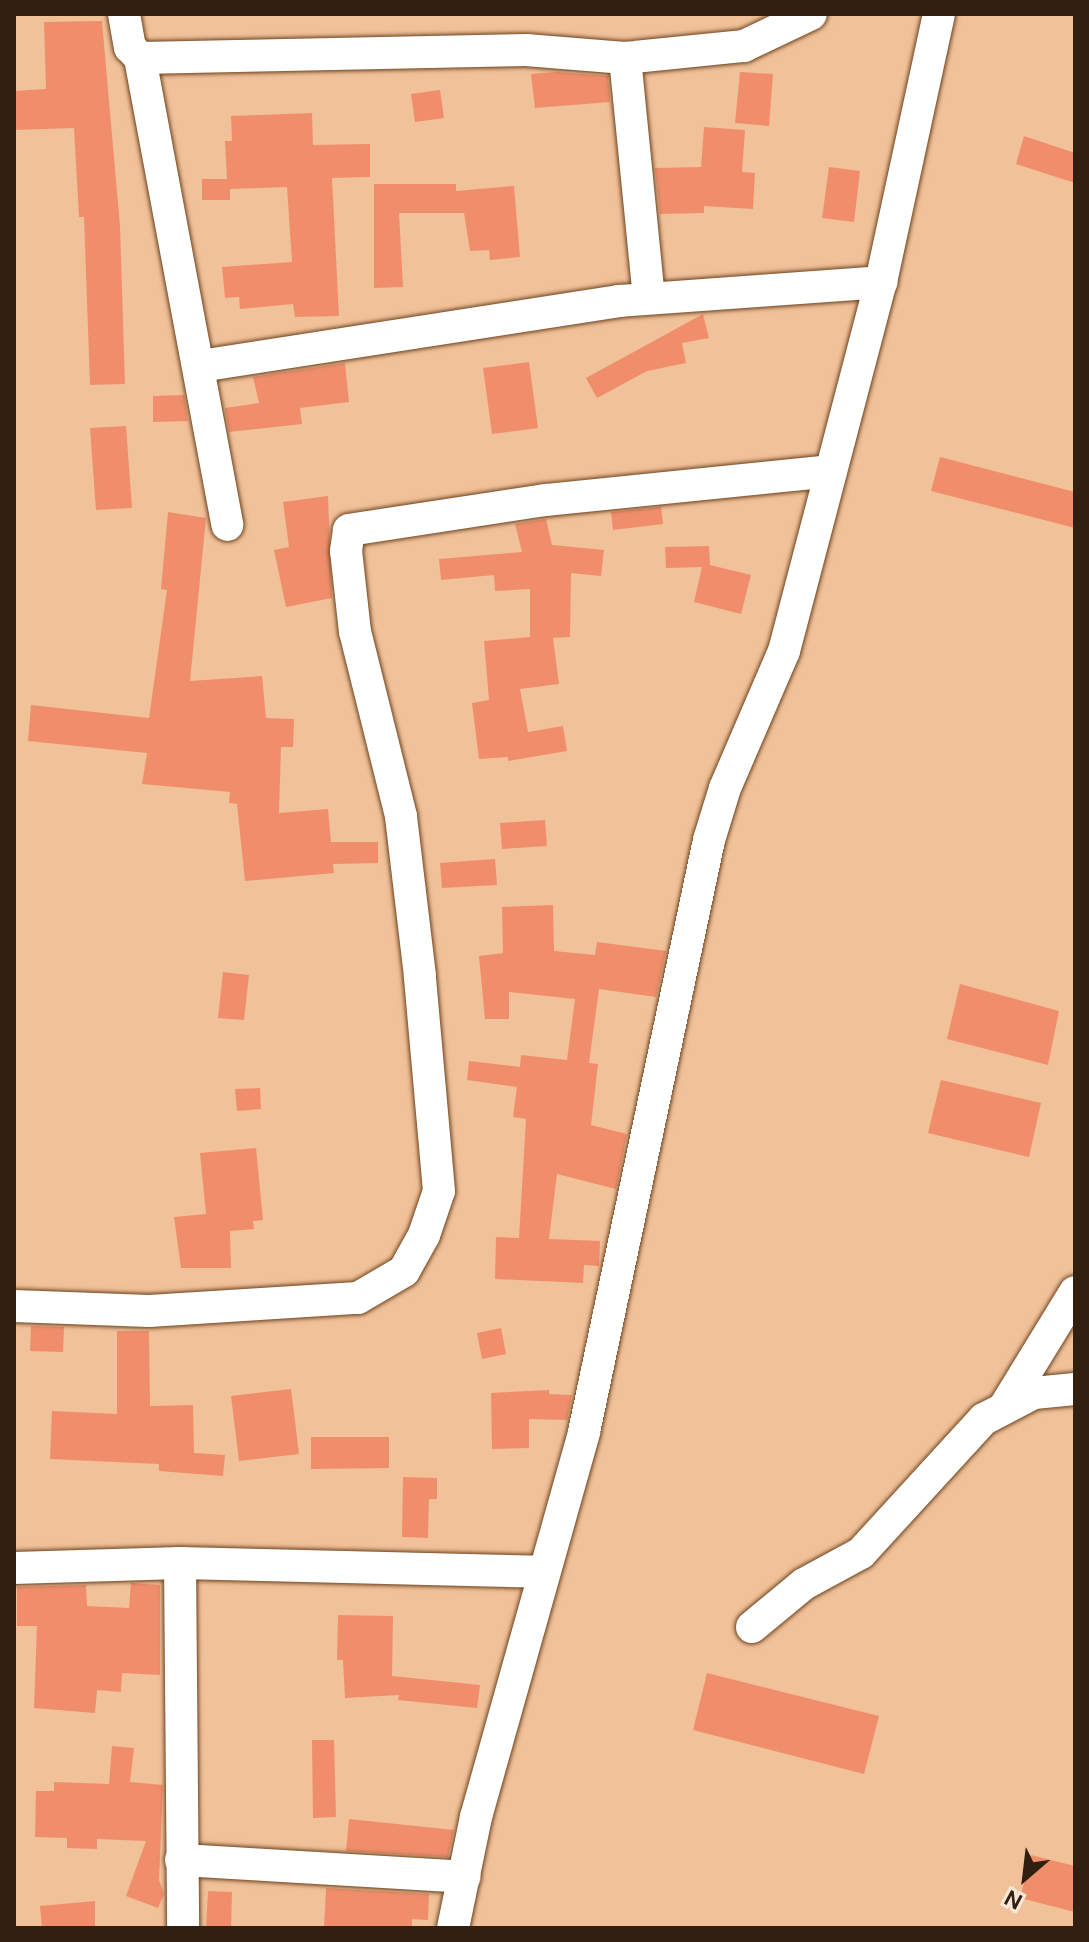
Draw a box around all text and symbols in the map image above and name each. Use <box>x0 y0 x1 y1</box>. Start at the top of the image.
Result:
north arrow <box>985 1838 1065 1918</box>
text: N <box>1000 1883 1027 1916</box>

